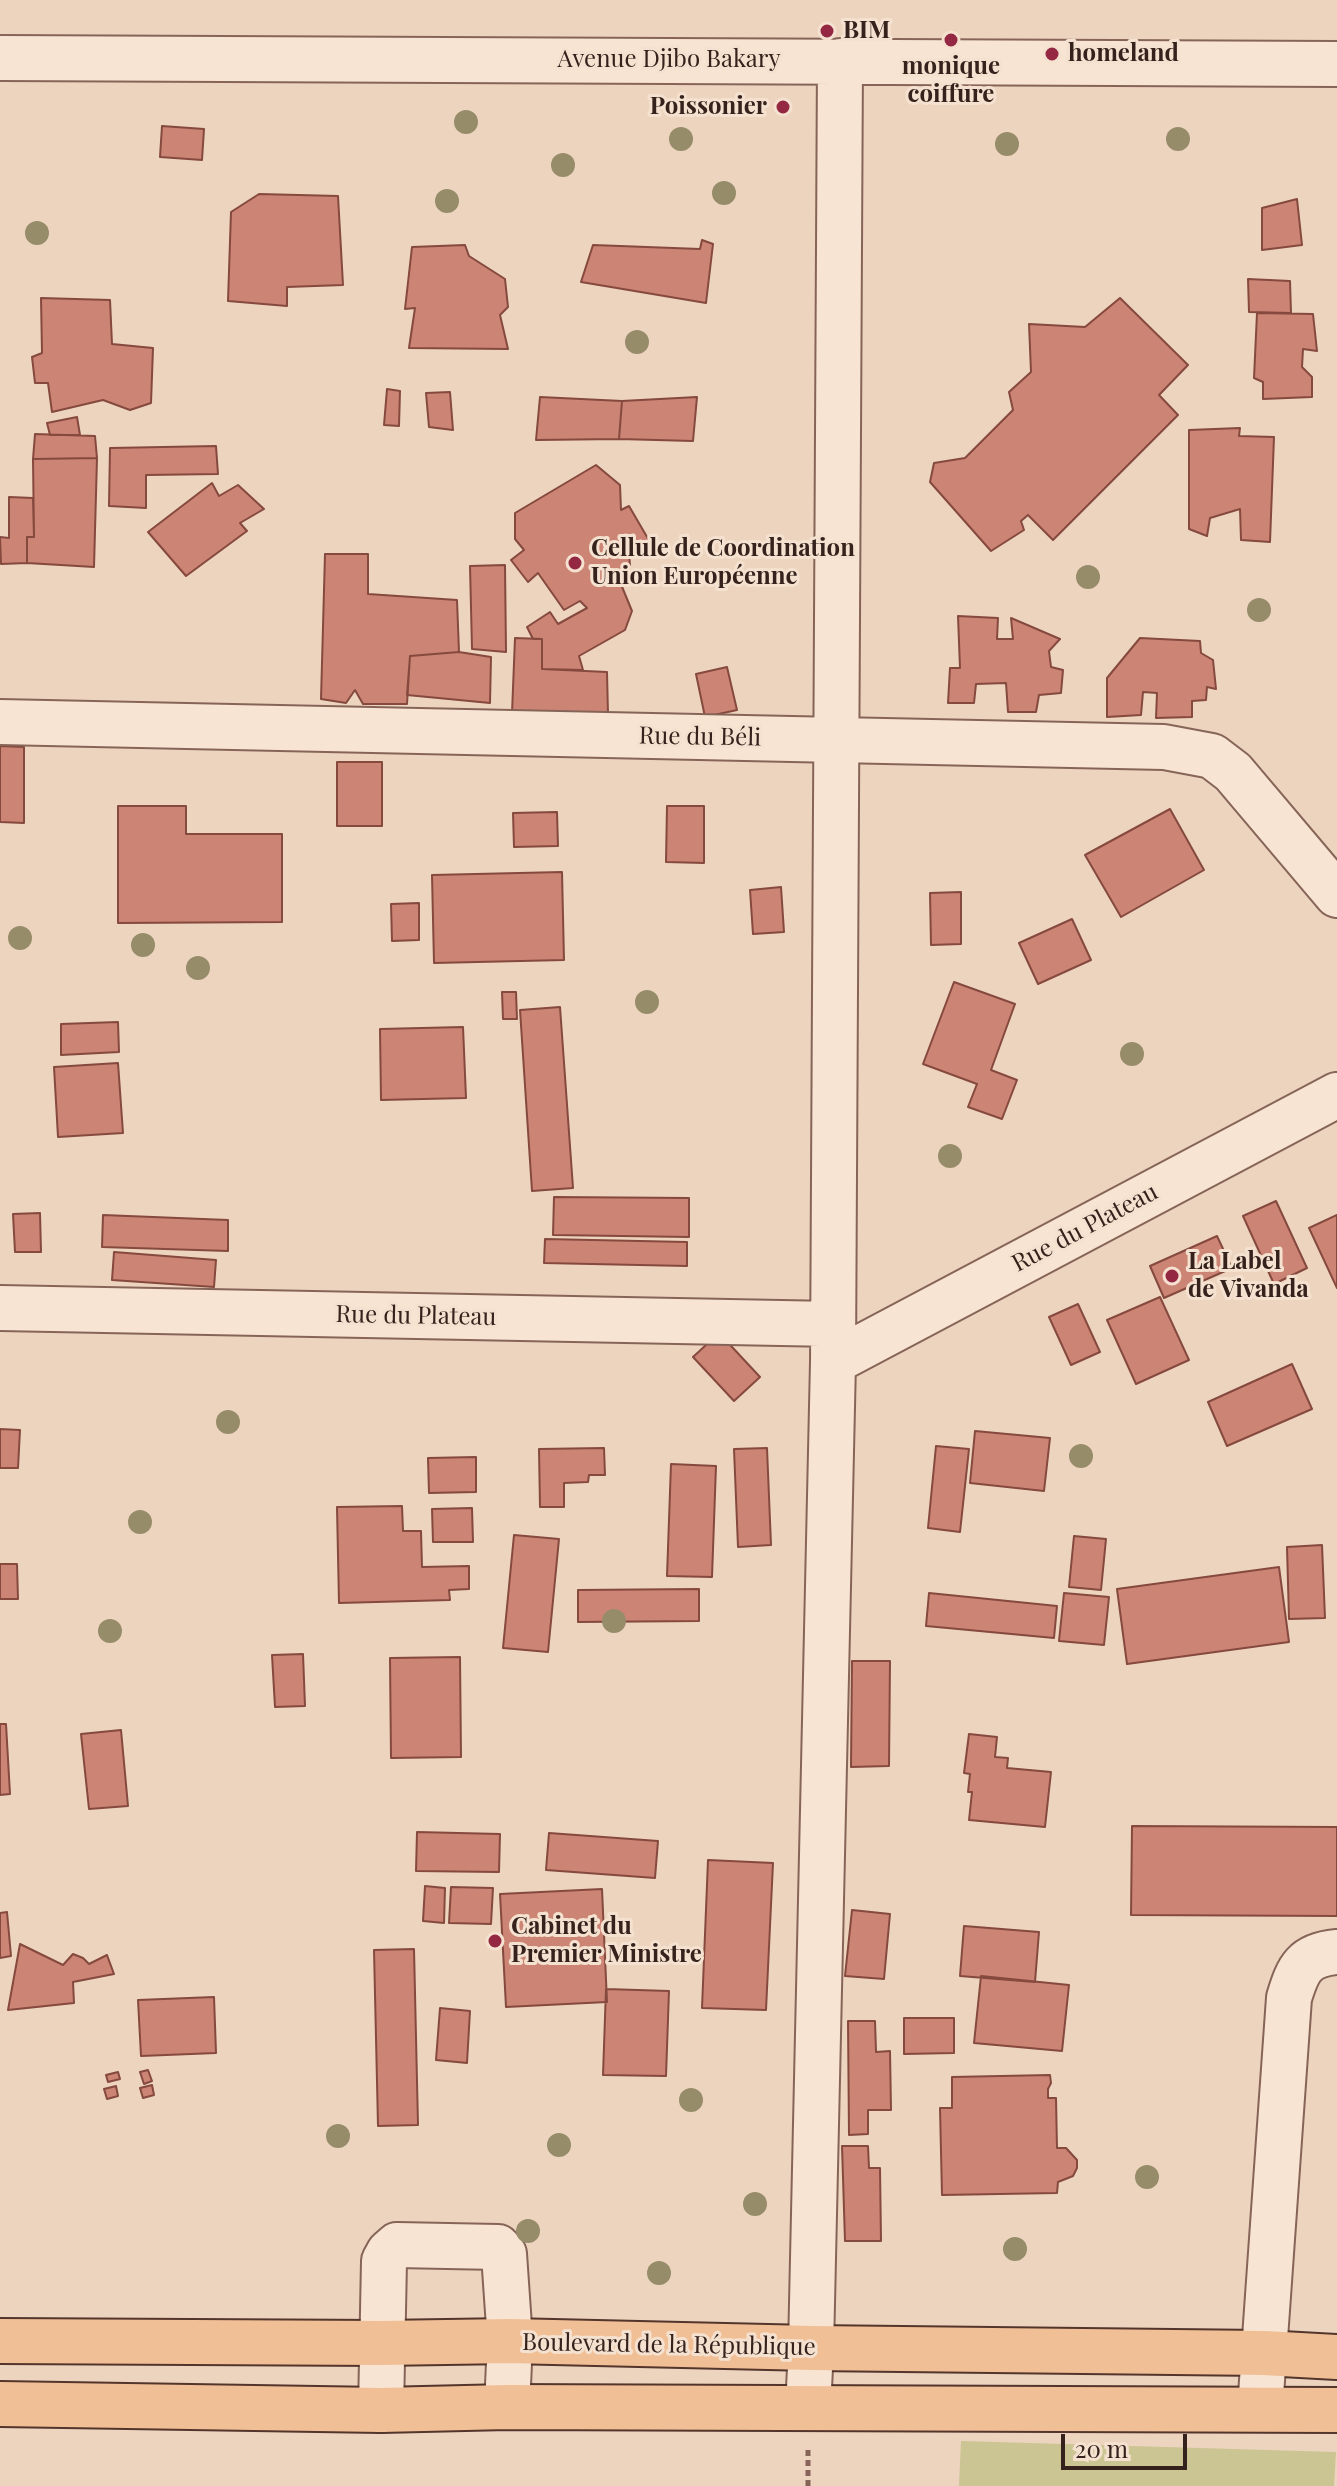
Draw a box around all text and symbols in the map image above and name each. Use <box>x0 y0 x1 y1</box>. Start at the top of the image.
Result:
place label: BIM <box>843 17 890 45</box>
marker: BIM <box>818 22 836 40</box>
marker: monique coiffure <box>942 31 960 49</box>
place label: homeland <box>1068 40 1179 68</box>
marker: homeland <box>1043 45 1061 63</box>
street label: Avenue Djibo Bakary <box>557 46 781 74</box>
place label: monique coiffure <box>902 53 1000 109</box>
place label: Poissonier <box>650 93 767 121</box>
marker: Poissonier <box>774 98 792 116</box>
place label: Cellule de Coordination Union Européenne <box>591 535 855 591</box>
marker: Cellule de Coordination Union Européenne <box>566 554 584 572</box>
street label: Rue du Béli <box>639 722 761 752</box>
street label: Rue du Plateau <box>1007 1178 1163 1278</box>
place label: La Label de Vivanda <box>1188 1248 1309 1304</box>
marker: La Label de Vivanda <box>1163 1267 1181 1285</box>
street label: Rue du Plateau <box>335 1300 497 1332</box>
place label: Cabinet du Premier Ministre <box>511 1913 702 1969</box>
marker: Cabinet du Premier Ministre <box>486 1932 504 1950</box>
street label: Boulevard de la République <box>522 2328 816 2362</box>
scale bar <box>1065 2418 1191 2468</box>
text: 20 m <box>1075 2432 1128 2464</box>

